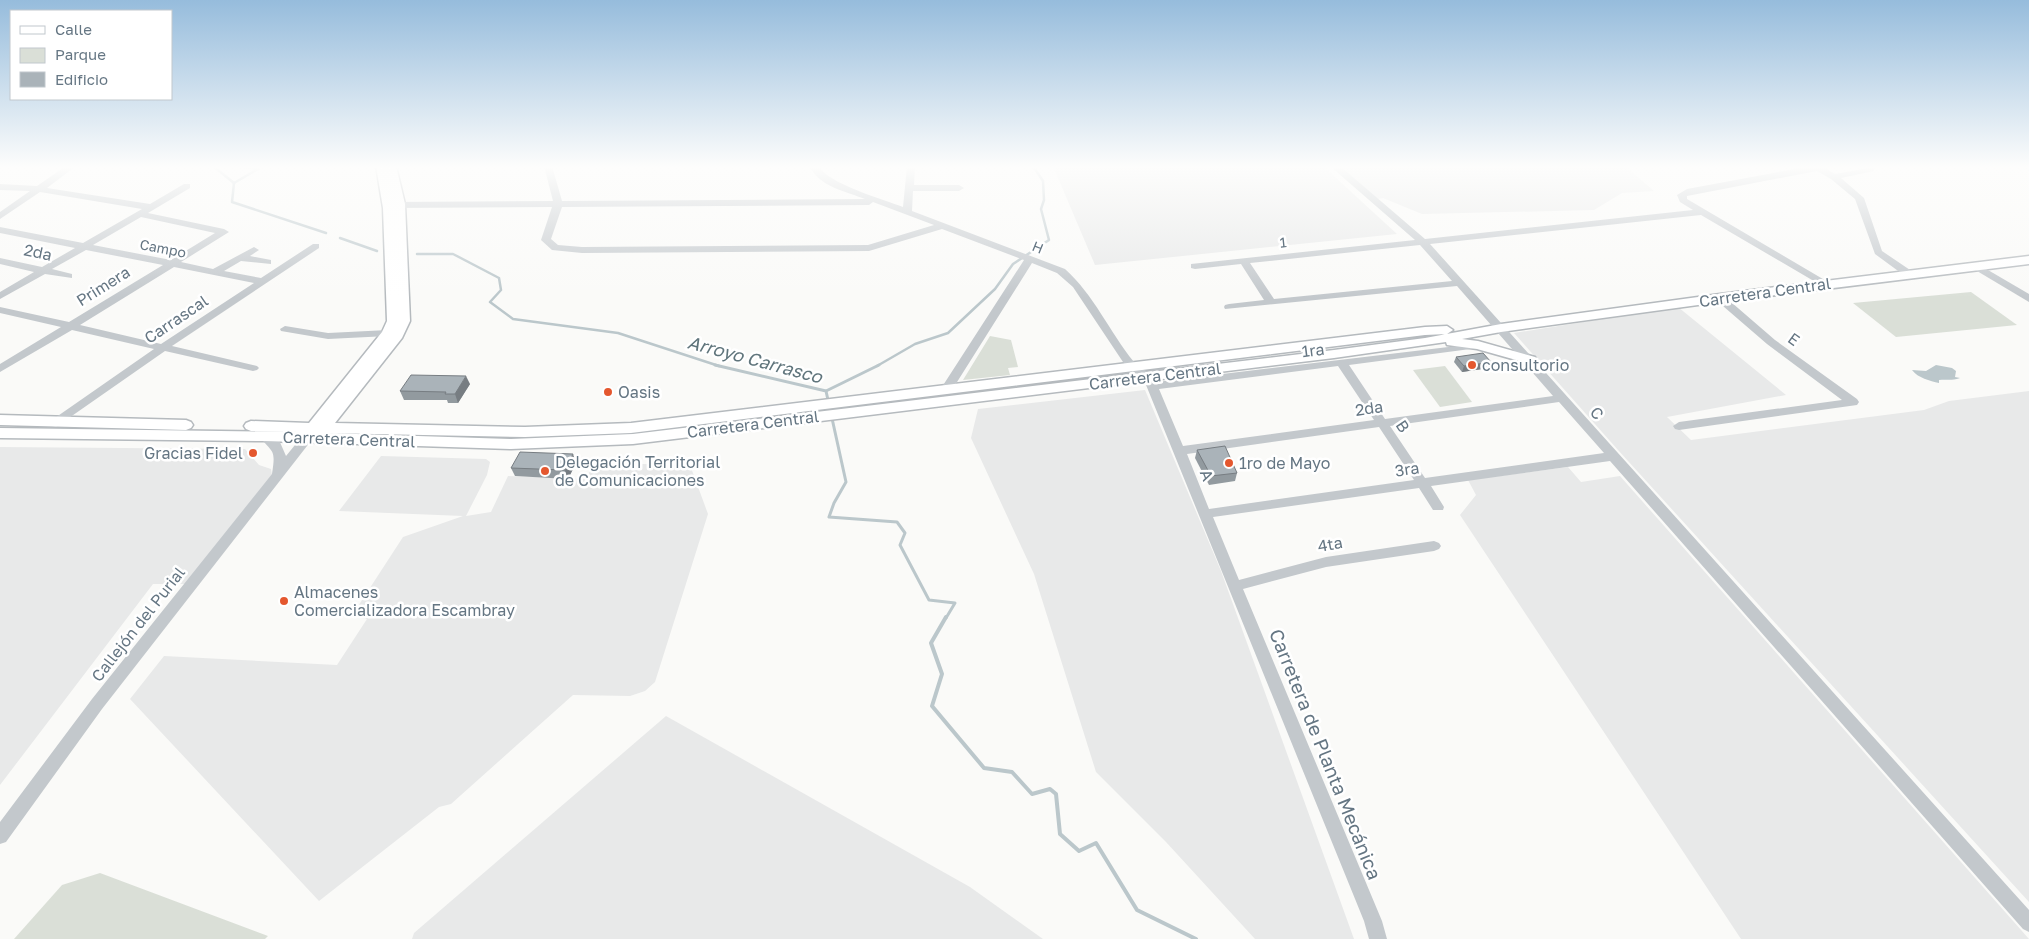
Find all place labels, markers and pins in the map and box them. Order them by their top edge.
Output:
place label: consultorio [1482,355,1569,375]
marker: consultorio [1466,359,1478,371]
place label: Oasis [618,382,660,402]
marker: Oasis [602,386,614,398]
place label: Gracias Fidel [144,443,243,463]
marker: Gracias Fidel [247,447,259,459]
place label: Delegación Territorial de Comunicaciones [555,452,720,490]
place label: 1ro de Mayo [1239,453,1330,473]
marker: 1ro de Mayo [1223,457,1235,469]
marker: Delegación Territorial de Comunicaciones [539,465,551,477]
place label: Almacenes Comercializadora Escambray [294,582,515,620]
marker: Almacenes Comercializadora Escambray [278,595,290,607]

